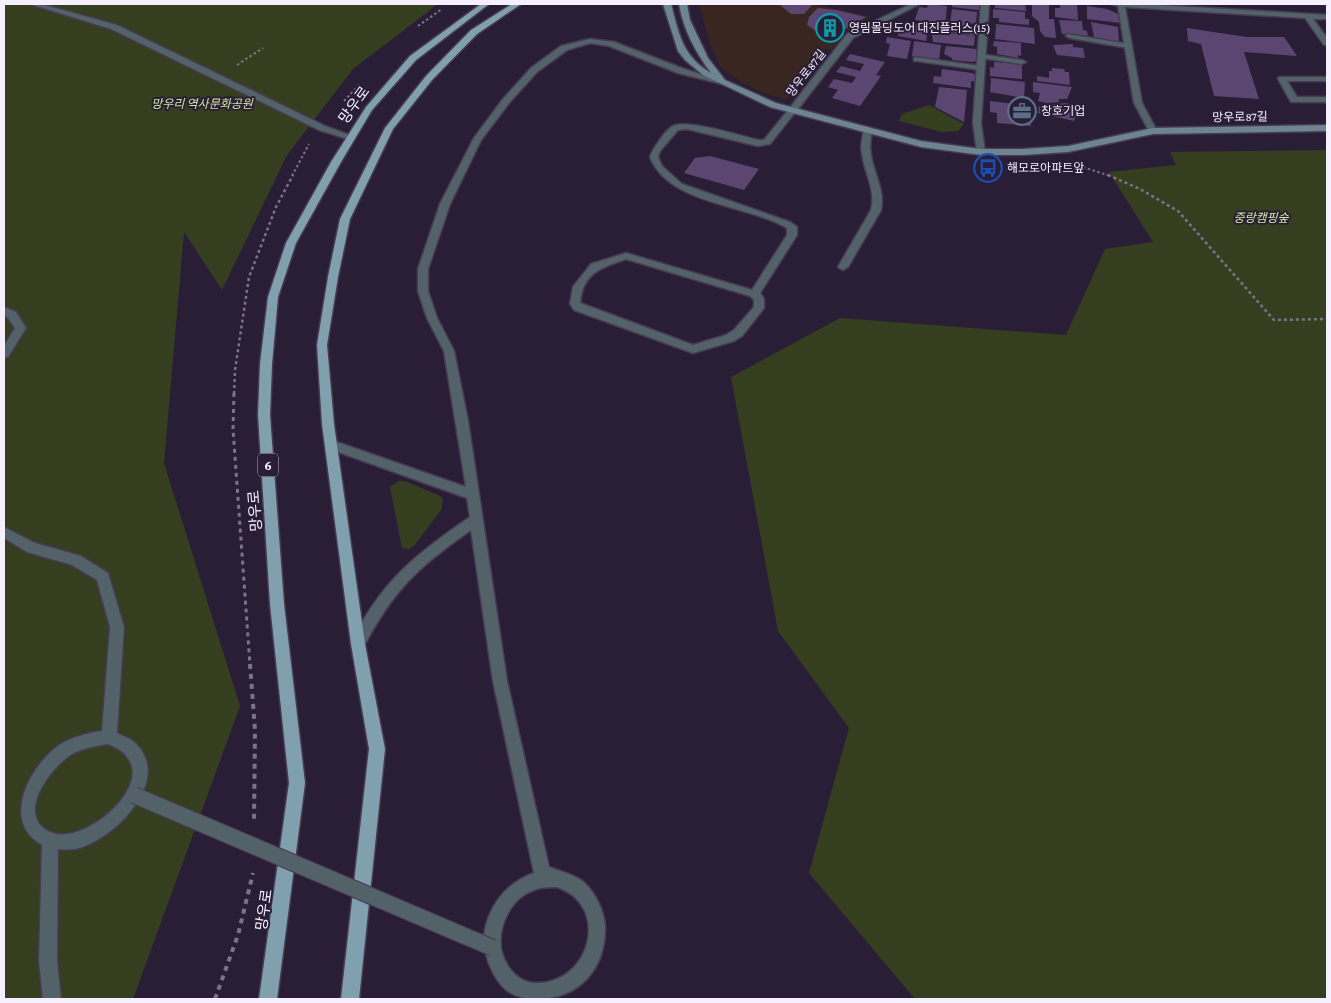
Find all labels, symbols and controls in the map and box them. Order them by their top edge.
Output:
building icon: 영림몰딩도어 대진플러스(15) [815,13,845,43]
place label: 영림몰딩도어 대진플러스(15) [849,21,991,35]
street label: 망우로87길 [783,47,829,99]
street label: 망우로 [335,84,373,126]
office icon: 창호기업 [1007,96,1037,126]
park label: 망우리 역사문화공원 [151,97,254,111]
place label: 창호기업 [1041,104,1085,118]
street label: 망우로87길 [1212,110,1268,124]
bus stop icon: 해모로아파트앞 [973,153,1003,183]
place label: 해모로아파트앞 [1007,161,1084,175]
park label: 중랑캠핑숲 [1233,211,1290,225]
road number: 6 [258,454,278,476]
street label: 망우로 [246,490,264,532]
street label: 망우로 [253,888,275,932]

